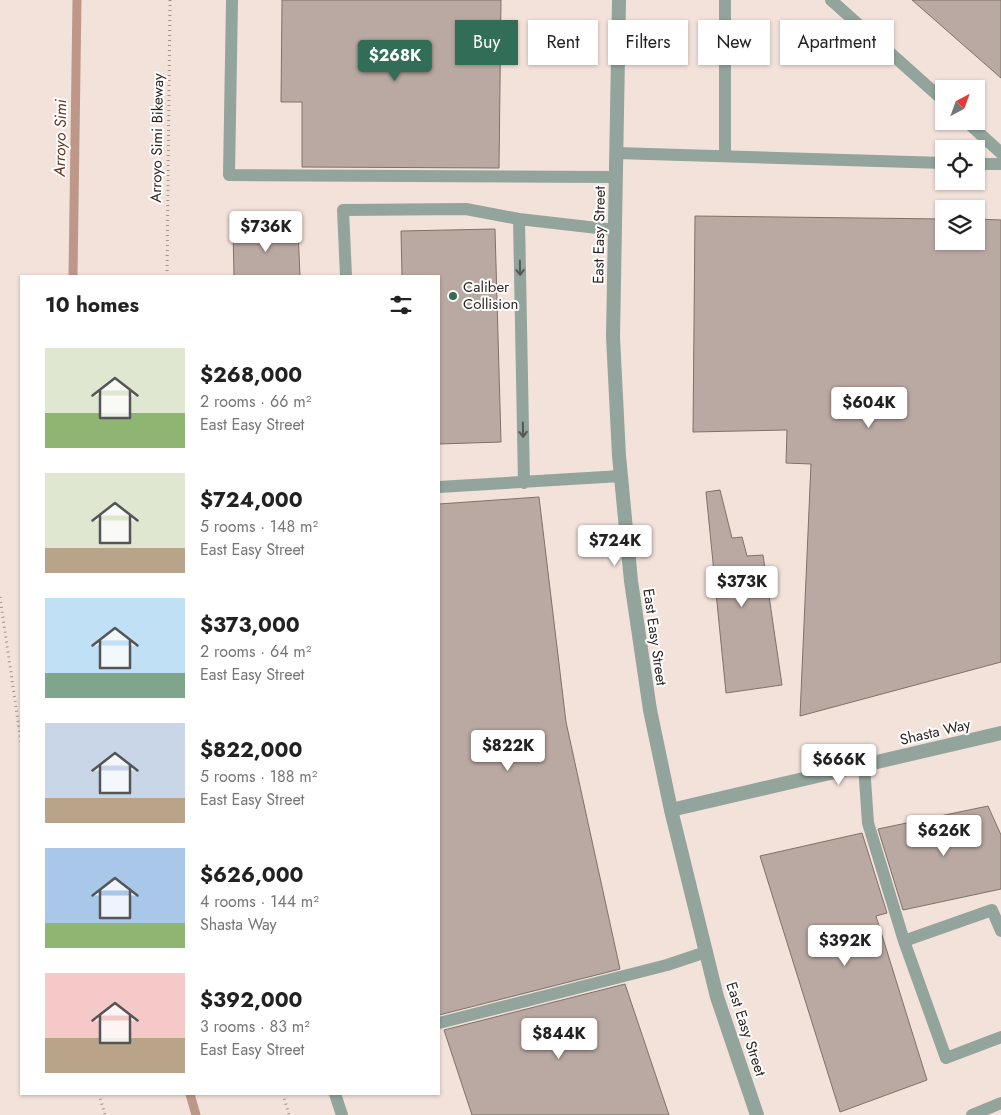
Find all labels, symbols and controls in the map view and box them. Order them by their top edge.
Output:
chip: Buy [455,20,518,65]
chip: Rent [528,20,598,65]
chip: Filters [608,20,688,65]
chip: New [698,20,770,65]
chip: Apartment [780,20,894,65]
pin: $268K [360,39,430,82]
text: $268K [369,44,421,67]
street label: Arroyo Simi Bikeway [145,73,169,203]
north arrow [935,80,985,130]
map controls [935,80,985,250]
water label: Arroyo Simi [48,98,72,178]
button: locate [935,140,985,190]
street label: East Easy Street [587,185,611,284]
button: layers [935,200,985,250]
pin: $736K [231,210,301,253]
text: $736K [240,215,292,238]
one-way arrow [515,260,525,276]
place label: Caliber Collision [463,276,518,315]
text: 10 homes [45,290,139,320]
marker: Caliber Collision [447,290,459,302]
icon: filters [387,291,415,319]
text: $268,000 [200,360,302,390]
icon: home [85,368,145,428]
pin: $604K [834,386,904,429]
text: 2 rooms · 66 m² [200,390,311,413]
text: $604K [842,391,896,414]
text: East Easy Street [200,413,304,436]
one-way arrow [518,422,528,438]
text: $724,000 [200,485,303,515]
icon: home [85,493,145,553]
text: 5 rooms · 148 m² [200,515,318,538]
pin: $724K [580,524,650,567]
text: $724K [589,529,641,552]
text: East Easy Street [200,538,304,561]
pin: $373K [707,566,777,608]
text: $373K [717,570,767,593]
street label: East Easy Street [637,587,673,687]
text: $373,000 [200,610,300,640]
icon: home [85,618,145,678]
text: 2 rooms · 64 m² [200,640,311,663]
text: East Easy Street [200,663,304,686]
street label: Shasta Way [898,713,973,751]
pin: $822K [473,730,543,772]
text: $822K [482,734,534,757]
text: $822,000 [200,735,302,765]
icon: home [85,743,145,803]
pin: $666K [804,744,874,786]
text: $666K [812,748,866,771]
text: 5 rooms · 188 m² [200,765,317,788]
text: East Easy Street [200,788,304,811]
pin: $626K [909,814,979,857]
text: $626K [917,819,971,842]
text: $626,000 [200,860,303,890]
icon: home [85,868,145,928]
text: 4 rooms · 144 m² [200,890,319,913]
text: Shasta Way [200,913,277,936]
pin: $392K [810,924,880,967]
text: $392K [819,929,871,952]
street label: East Easy Street [720,979,772,1079]
text: $392,000 [200,985,302,1015]
icon: home [85,993,145,1053]
text: 3 rooms · 83 m² [200,1015,310,1038]
pin: $844K [524,1018,594,1060]
text: $844K [532,1022,586,1045]
text: East Easy Street [200,1038,304,1061]

